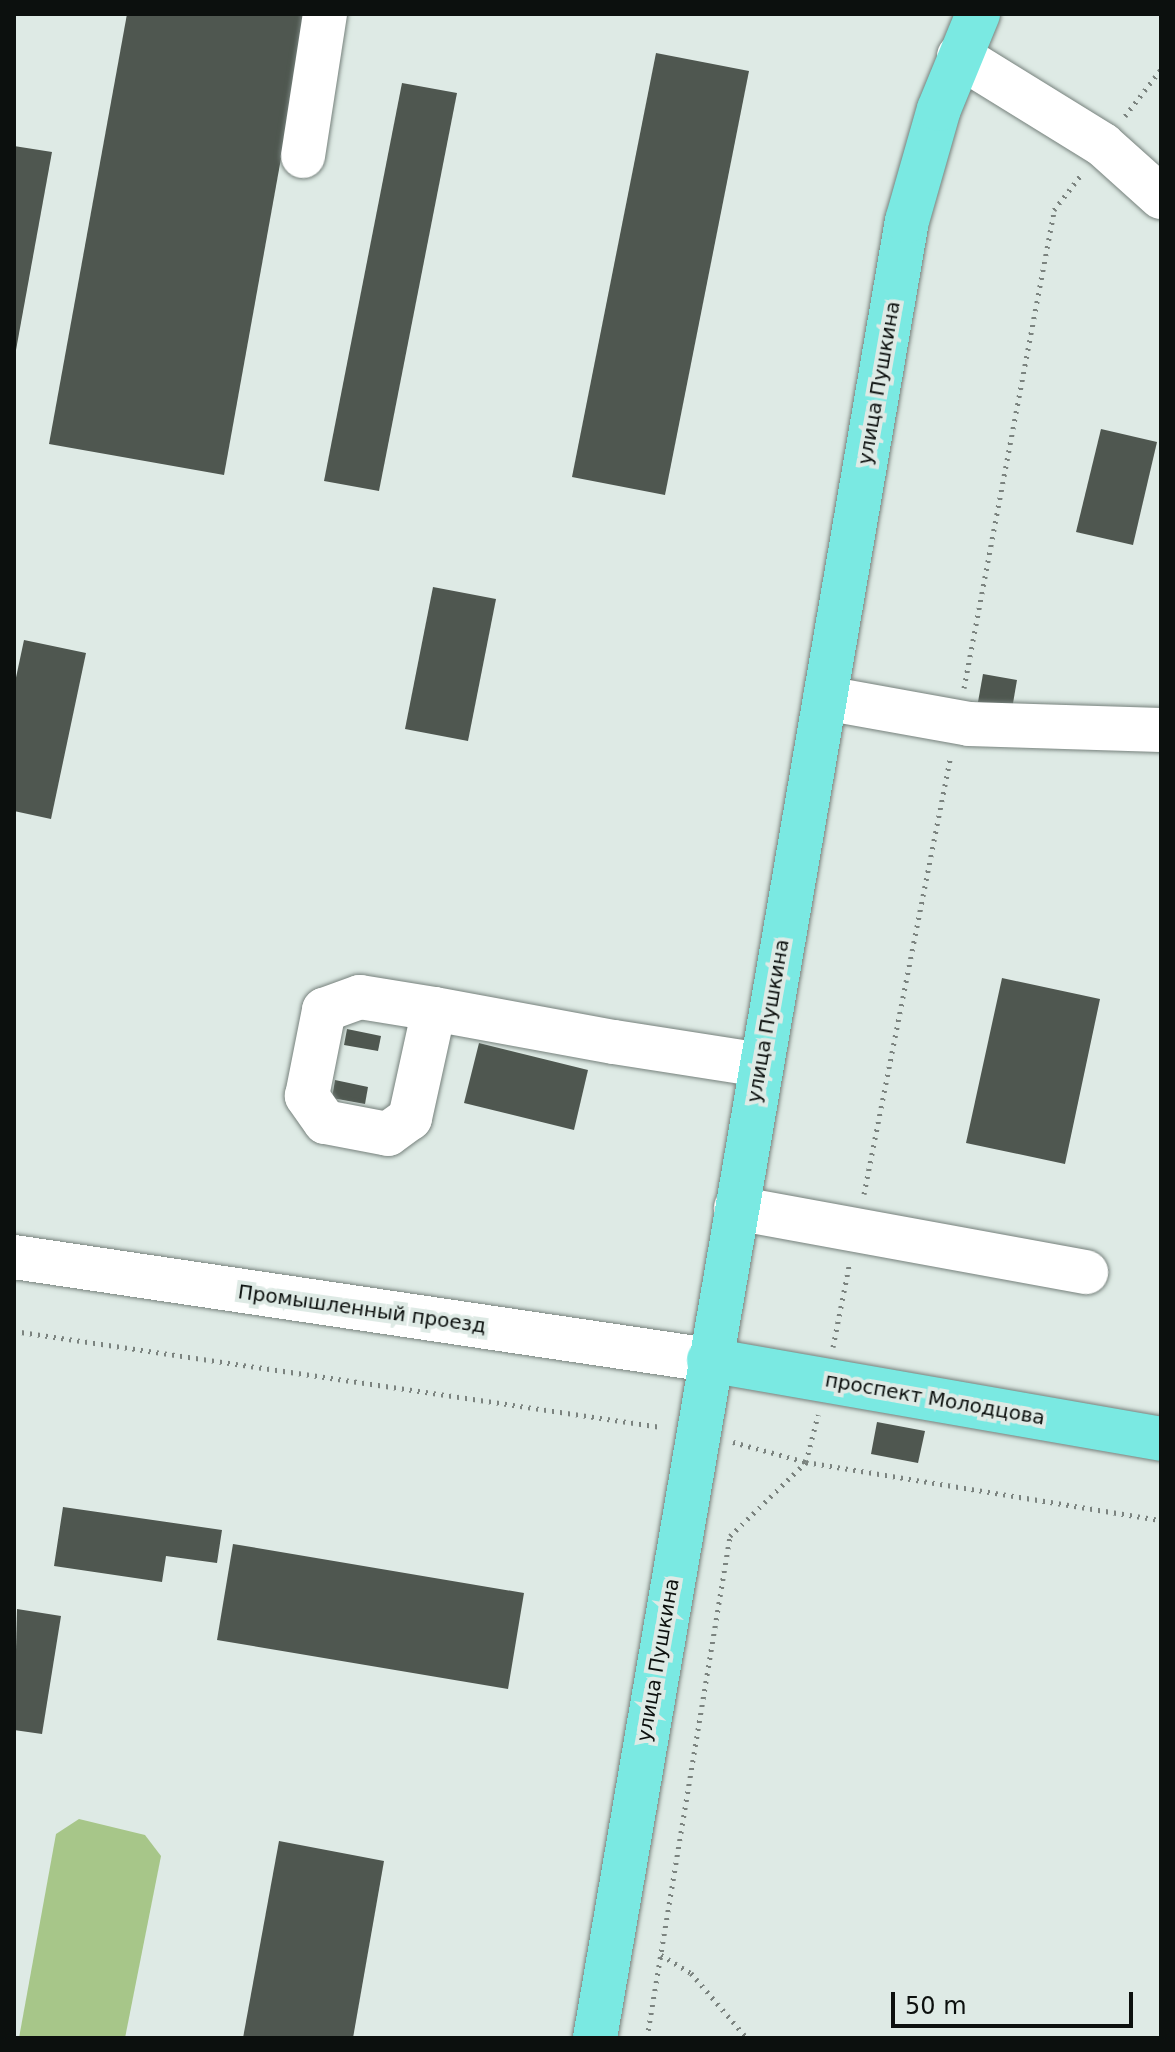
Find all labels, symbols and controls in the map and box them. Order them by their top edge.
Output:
street label: улица Пушкина [853,299,905,467]
street label: улица Пушкина [742,937,794,1105]
street label: Промышленный проезд [236,1280,488,1338]
street label: проспект Молодцова [823,1368,1047,1430]
street label: улица Пушкина [632,1576,684,1744]
scale bar [895,1976,1137,2026]
text: 50 m [905,1992,967,2020]

